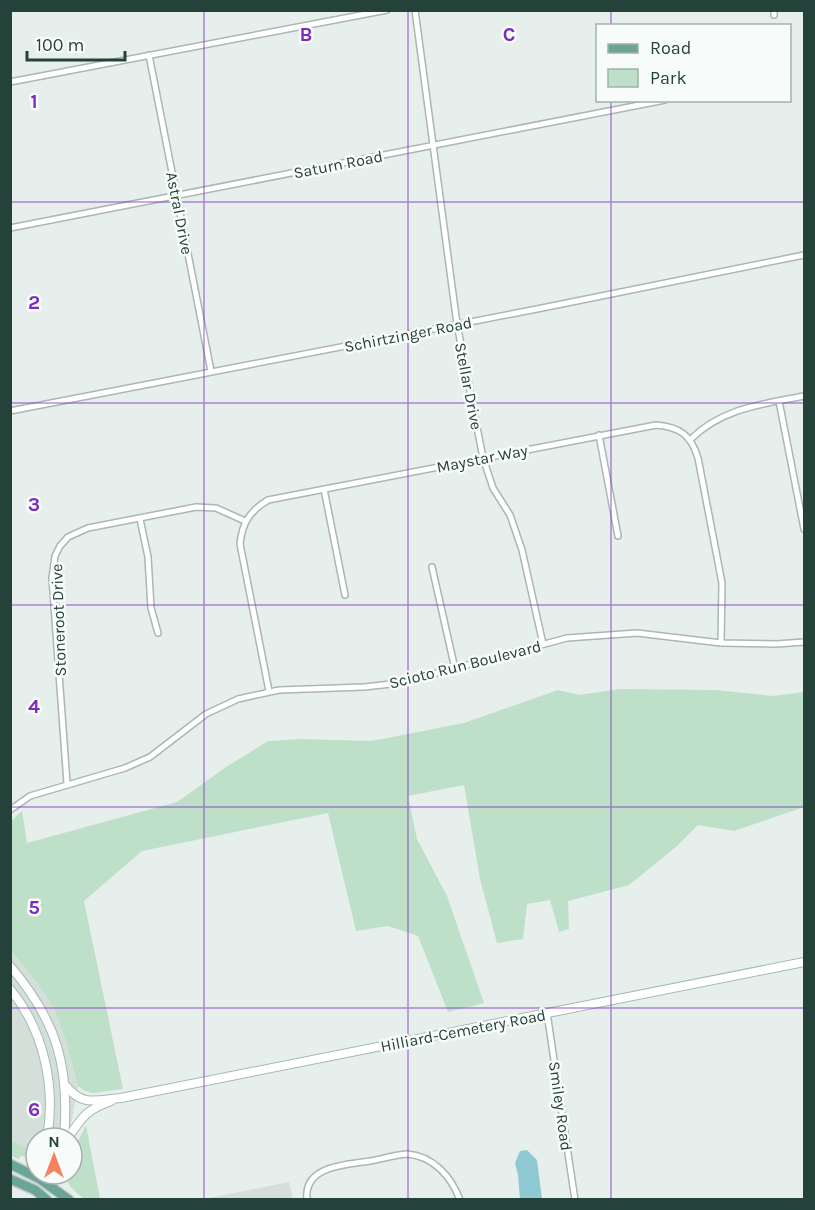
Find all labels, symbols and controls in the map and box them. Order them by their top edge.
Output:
text: B [300,23,312,46]
text: C [503,23,515,46]
scale bar [27,24,124,62]
legend [596,24,791,102]
text: 100 m [36,34,84,56]
text: Road [650,37,691,59]
text: Park [650,67,687,89]
text: 1 [30,90,38,113]
street label: Saturn Road [292,147,384,182]
street label: Astral Drive [162,170,197,256]
text: 2 [28,291,40,314]
street label: Schirtzinger Road [343,313,474,356]
street label: Stellar Drive [451,341,486,431]
street label: Maystar Way [435,440,530,477]
text: 3 [28,493,40,516]
street label: Stoneroot Drive [47,563,70,677]
street label: Scioto Run Boulevard [387,636,543,693]
text: 4 [28,695,40,718]
text: 5 [28,896,40,919]
street label: Hilliard-Cemetery Road [379,1005,547,1056]
street label: Smiley Road [545,1060,576,1152]
text: 6 [28,1098,40,1121]
north arrow [24,1126,84,1186]
text: N [48,1132,60,1151]

